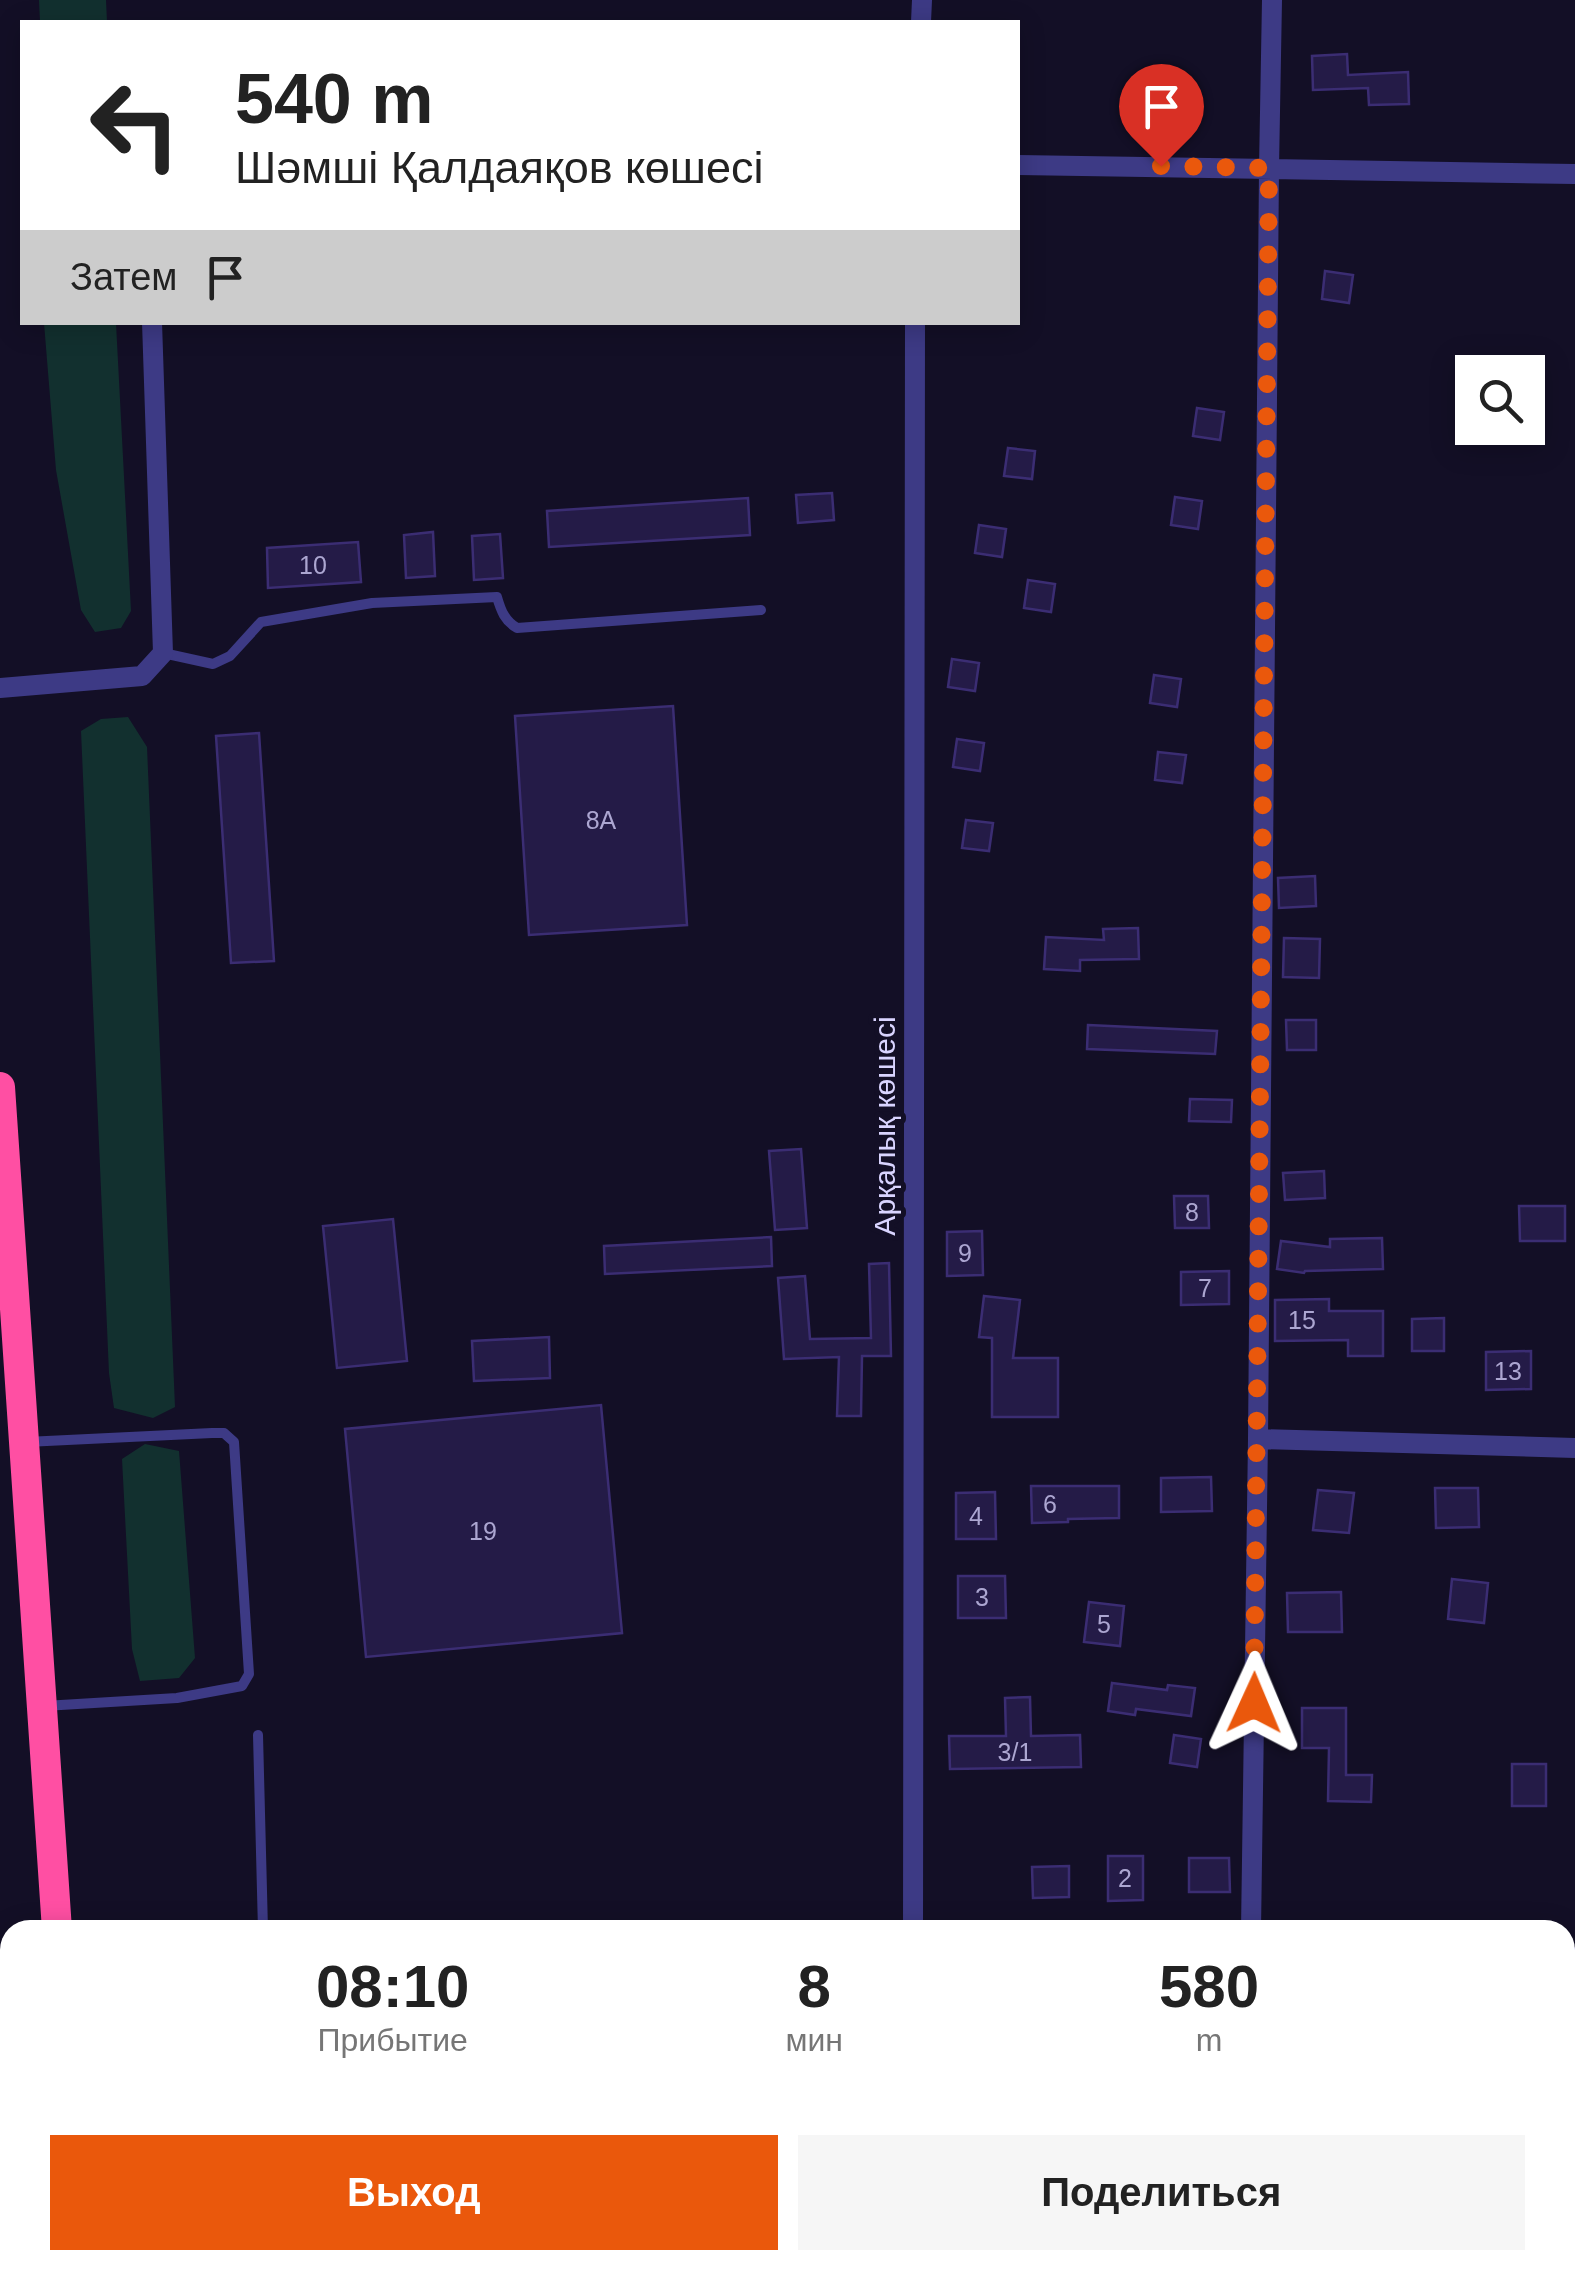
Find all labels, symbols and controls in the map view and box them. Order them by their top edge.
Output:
icon: left [70,60,200,190]
text: 540 m [235,60,433,138]
pin [1119,64,1204,167]
icon: arrive [1134,79,1189,134]
text: Шәмші Қалдаяқов көшесі [235,142,763,193]
icon: arrive [198,250,253,305]
text: Затем [70,256,178,298]
map controls [1455,355,1545,445]
button: search [1455,355,1545,445]
house number: 10 [299,551,327,579]
house number: 8А [586,806,617,834]
street label: Арқалық көшесі [868,1016,901,1236]
house number: 8 [1185,1198,1199,1226]
house number: 9 [958,1239,972,1267]
house number: 7 [1198,1274,1212,1302]
house number: 15 [1288,1306,1316,1334]
house number: 13 [1494,1357,1522,1385]
house number: 6 [1043,1490,1057,1518]
house number: 4 [969,1502,983,1530]
house number: 19 [469,1517,497,1545]
house number: 3 [975,1583,989,1611]
house number: 5 [1097,1610,1111,1638]
position arrow [1202,1651,1306,1755]
house number: 3/1 [998,1738,1032,1766]
house number: 2 [1118,1864,1132,1892]
text: 08:10 [316,1953,469,2020]
text: 8 [797,1953,831,2020]
text: 580 [1159,1953,1259,2020]
text: Прибытие [318,2022,468,2058]
text: мин [785,2022,843,2058]
text: m [1196,2022,1222,2058]
button: Выход [50,2135,778,2250]
button: Поделиться [798,2135,1525,2250]

